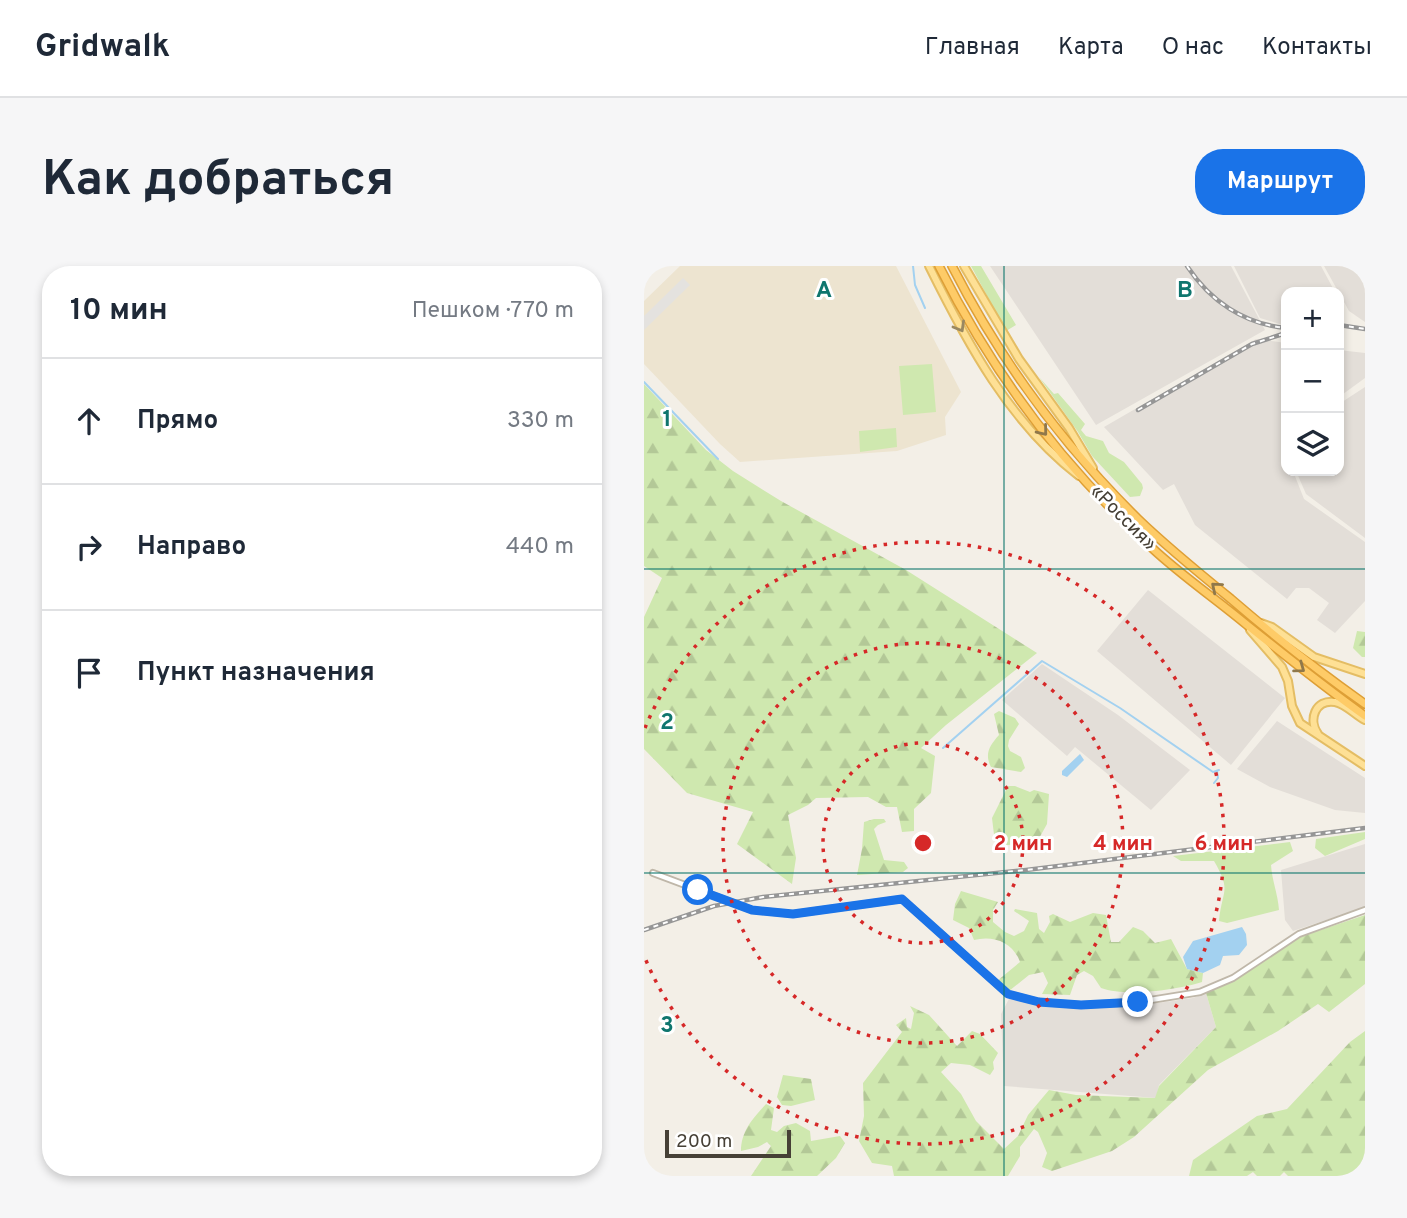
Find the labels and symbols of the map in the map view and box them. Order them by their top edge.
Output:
text: A [816,277,832,306]
text: B [1177,277,1193,306]
one-way arrow [952,319,965,332]
text: 1 [662,406,672,435]
one-way arrow [1035,423,1048,435]
street label: «Россия» [1085,480,1161,556]
one-way arrow [1211,583,1224,595]
one-way arrow [1292,660,1305,673]
text: 2 [660,709,674,738]
centre of rings [911,831,935,855]
text: 2 мин [993,831,1053,858]
text: 4 мин [1093,831,1153,858]
text: 6 мин [1194,831,1254,858]
route start [682,874,713,905]
route end [1122,986,1153,1017]
text: 3 [660,1012,674,1041]
scale bar [665,1127,791,1159]

